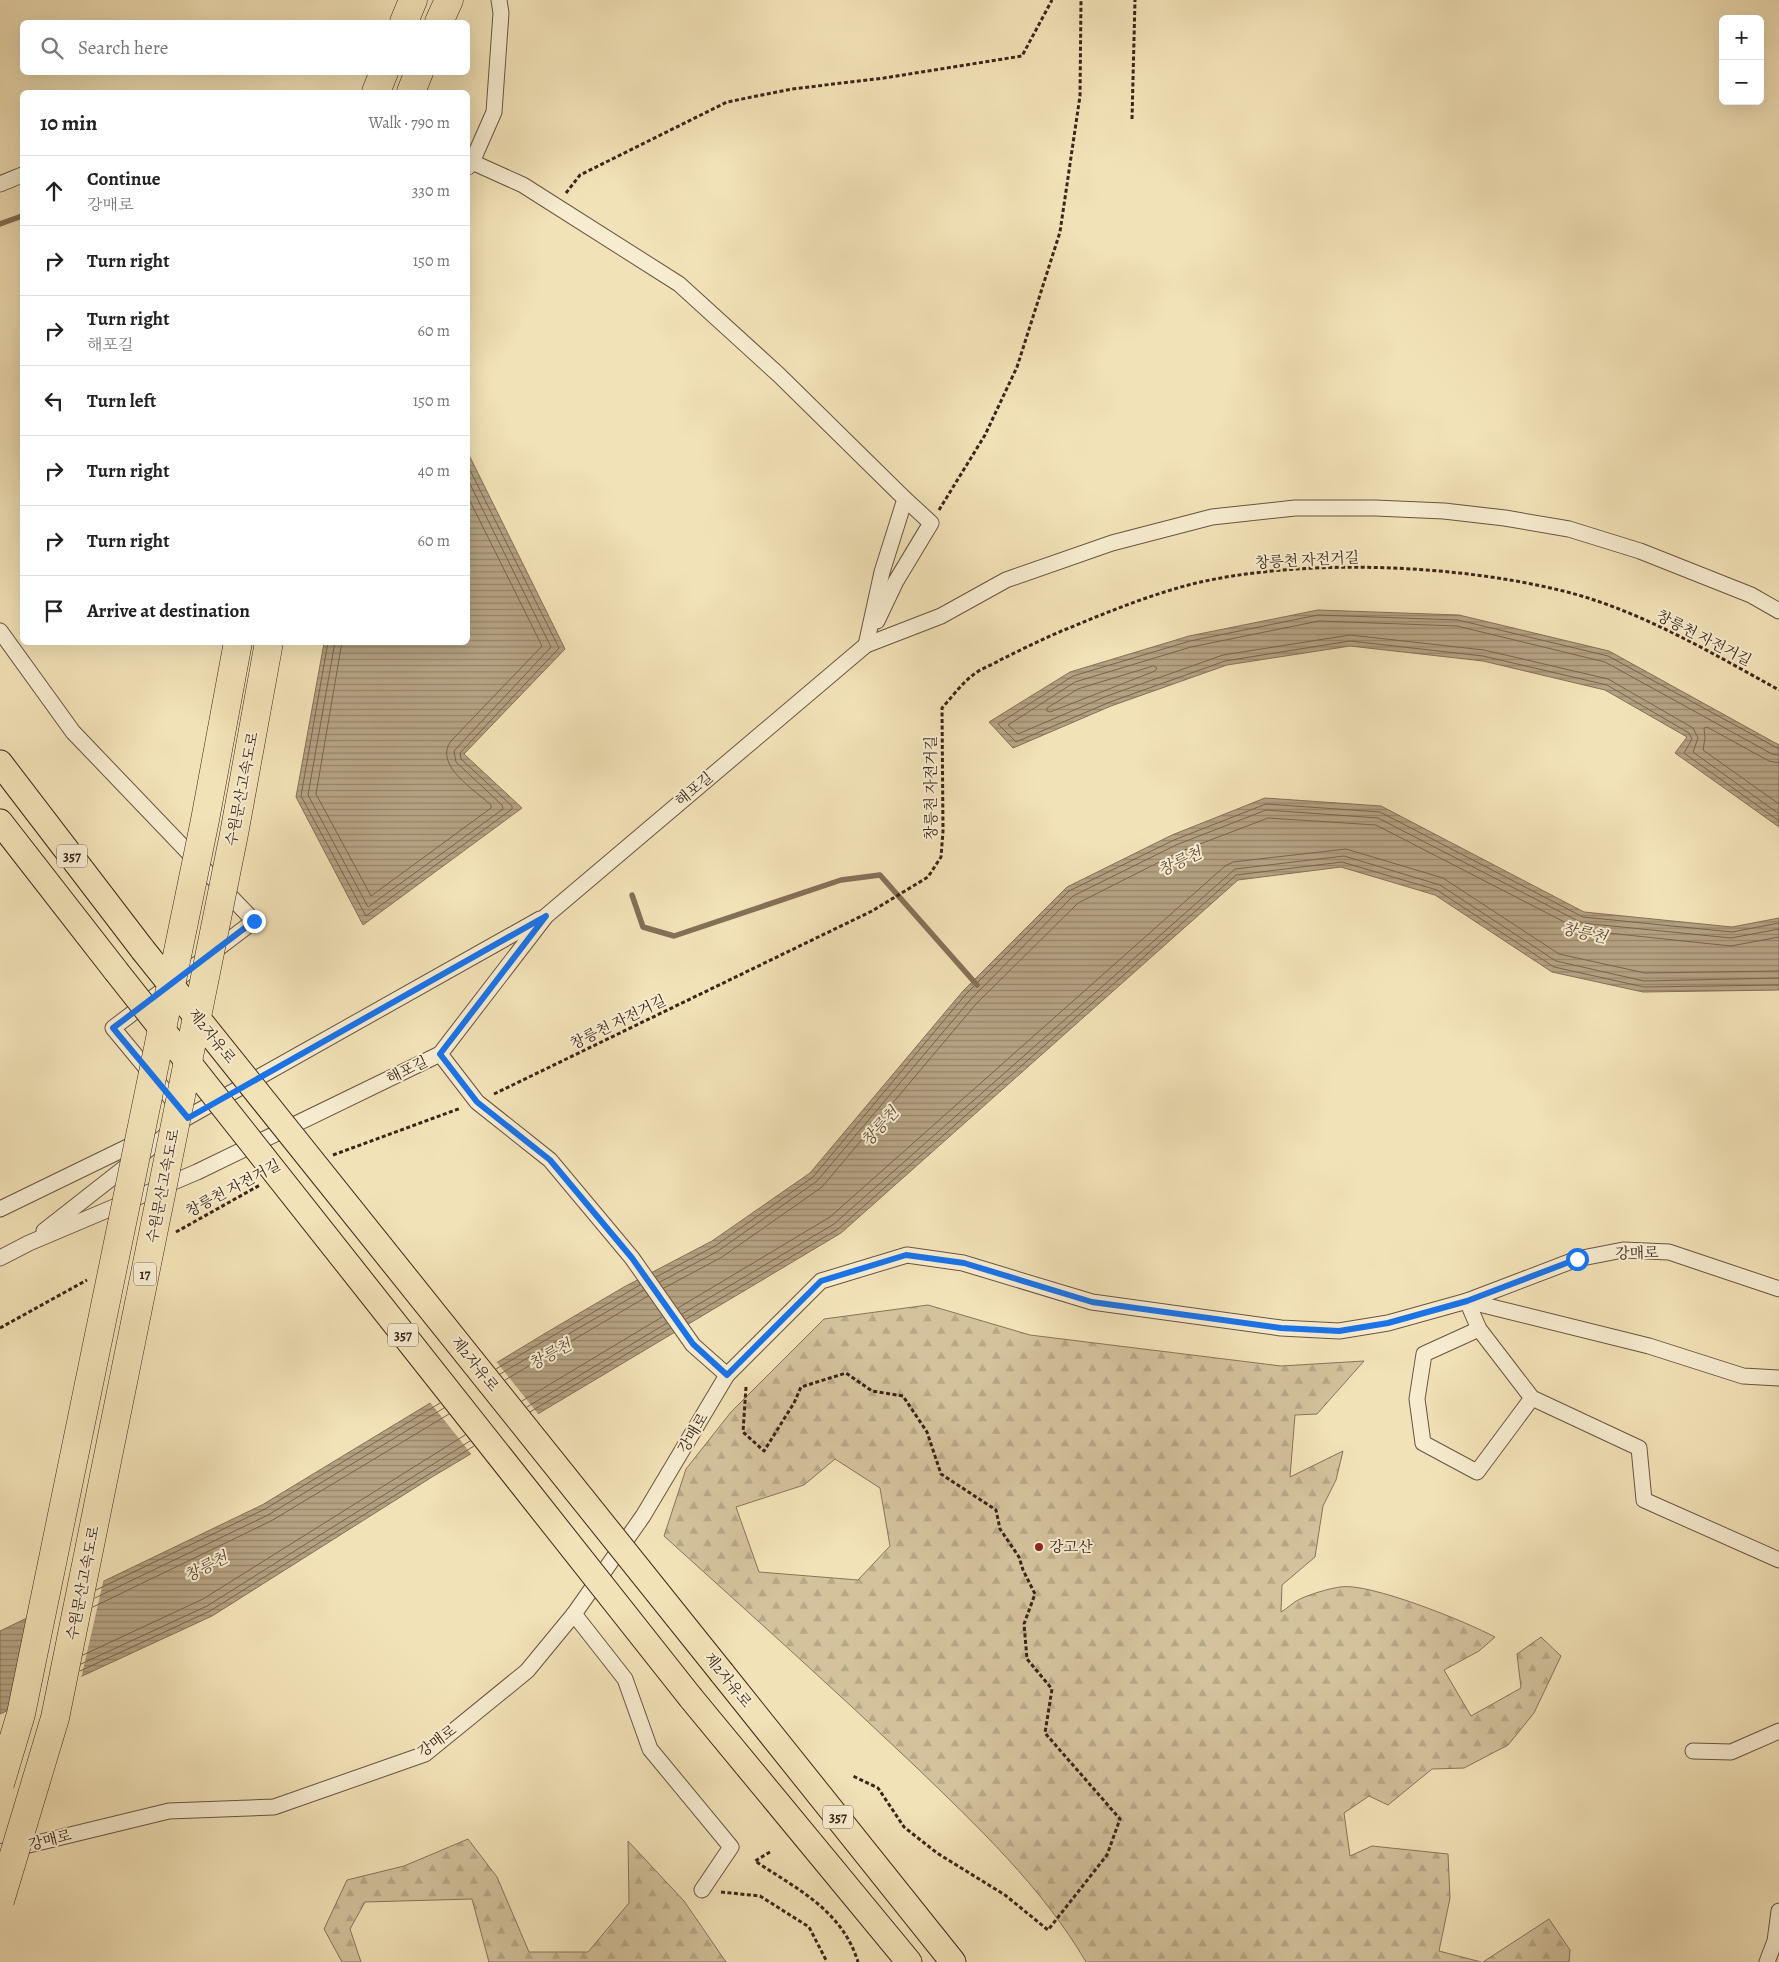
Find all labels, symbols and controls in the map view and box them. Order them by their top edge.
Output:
map controls [1719,15,1764,105]
button: + [1719,15,1764,60]
search box [20,20,470,75]
icon: search [38,34,66,62]
text: Search here [78,35,168,61]
button: − [1719,60,1764,105]
text: 10 min [40,109,97,137]
text: Walk · 790 m [369,112,450,134]
text: Continue [87,166,161,192]
icon: ahead [40,177,68,205]
text: 330 m [412,180,450,202]
text: 강매로 [87,194,133,216]
icon: right [40,247,68,275]
text: Turn right [87,248,169,274]
text: 150 m [413,250,450,272]
text: Turn right [87,306,169,332]
icon: right [40,317,68,345]
text: 60 m [418,320,450,342]
text: 해포길 [87,334,133,356]
icon: left [40,387,68,415]
text: Turn left [87,388,156,414]
text: 150 m [413,390,450,412]
icon: right [40,457,68,485]
text: Turn right [87,458,169,484]
text: 40 m [418,460,450,482]
icon: right [40,527,68,555]
text: Turn right [87,528,169,554]
text: 60 m [418,530,450,552]
street label: 창릉천 자전거길 [1254,547,1360,573]
icon: arrive [40,597,68,625]
text: Arrive at destination [87,598,250,624]
street label: 창릉천 자전거길 [1653,605,1755,671]
street label: 수원문산고속도로 [221,730,263,848]
street label: 창릉천 자전거길 [921,736,941,840]
street label: 해포길 [671,767,717,811]
water label: 창릉천 [1154,842,1207,882]
road number: 357 [57,844,87,868]
route end [243,910,266,933]
water label: 창릉천 [1559,917,1611,949]
street label: 창릉천 자전거길 [567,990,669,1054]
street label: 제2자유로 [184,1004,241,1068]
street label: 해포길 [383,1051,431,1089]
water label: 창릉천 [856,1101,905,1152]
street label: 수원문산고속도로 [142,1127,184,1245]
street label: 창릉천 자전거길 [182,1155,284,1221]
street label: 강매로 [1615,1243,1659,1263]
route start [1566,1248,1589,1271]
road number: 17 [134,1262,156,1286]
road number: 357 [388,1324,418,1346]
street label: 제2자유로 [447,1332,504,1396]
water label: 창릉천 [524,1333,577,1376]
street label: 강매로 [673,1409,713,1457]
street label: 수원문산고속도로 [62,1524,104,1642]
place label: 강고산 [1049,1537,1093,1557]
marker: 강고산 [1033,1541,1045,1553]
water label: 창릉천 [180,1546,233,1587]
street label: 제2자유로 [700,1648,757,1712]
street label: 강매로 [414,1720,461,1762]
road number: 357 [823,1805,853,1828]
street label: 강매로 [26,1825,74,1855]

